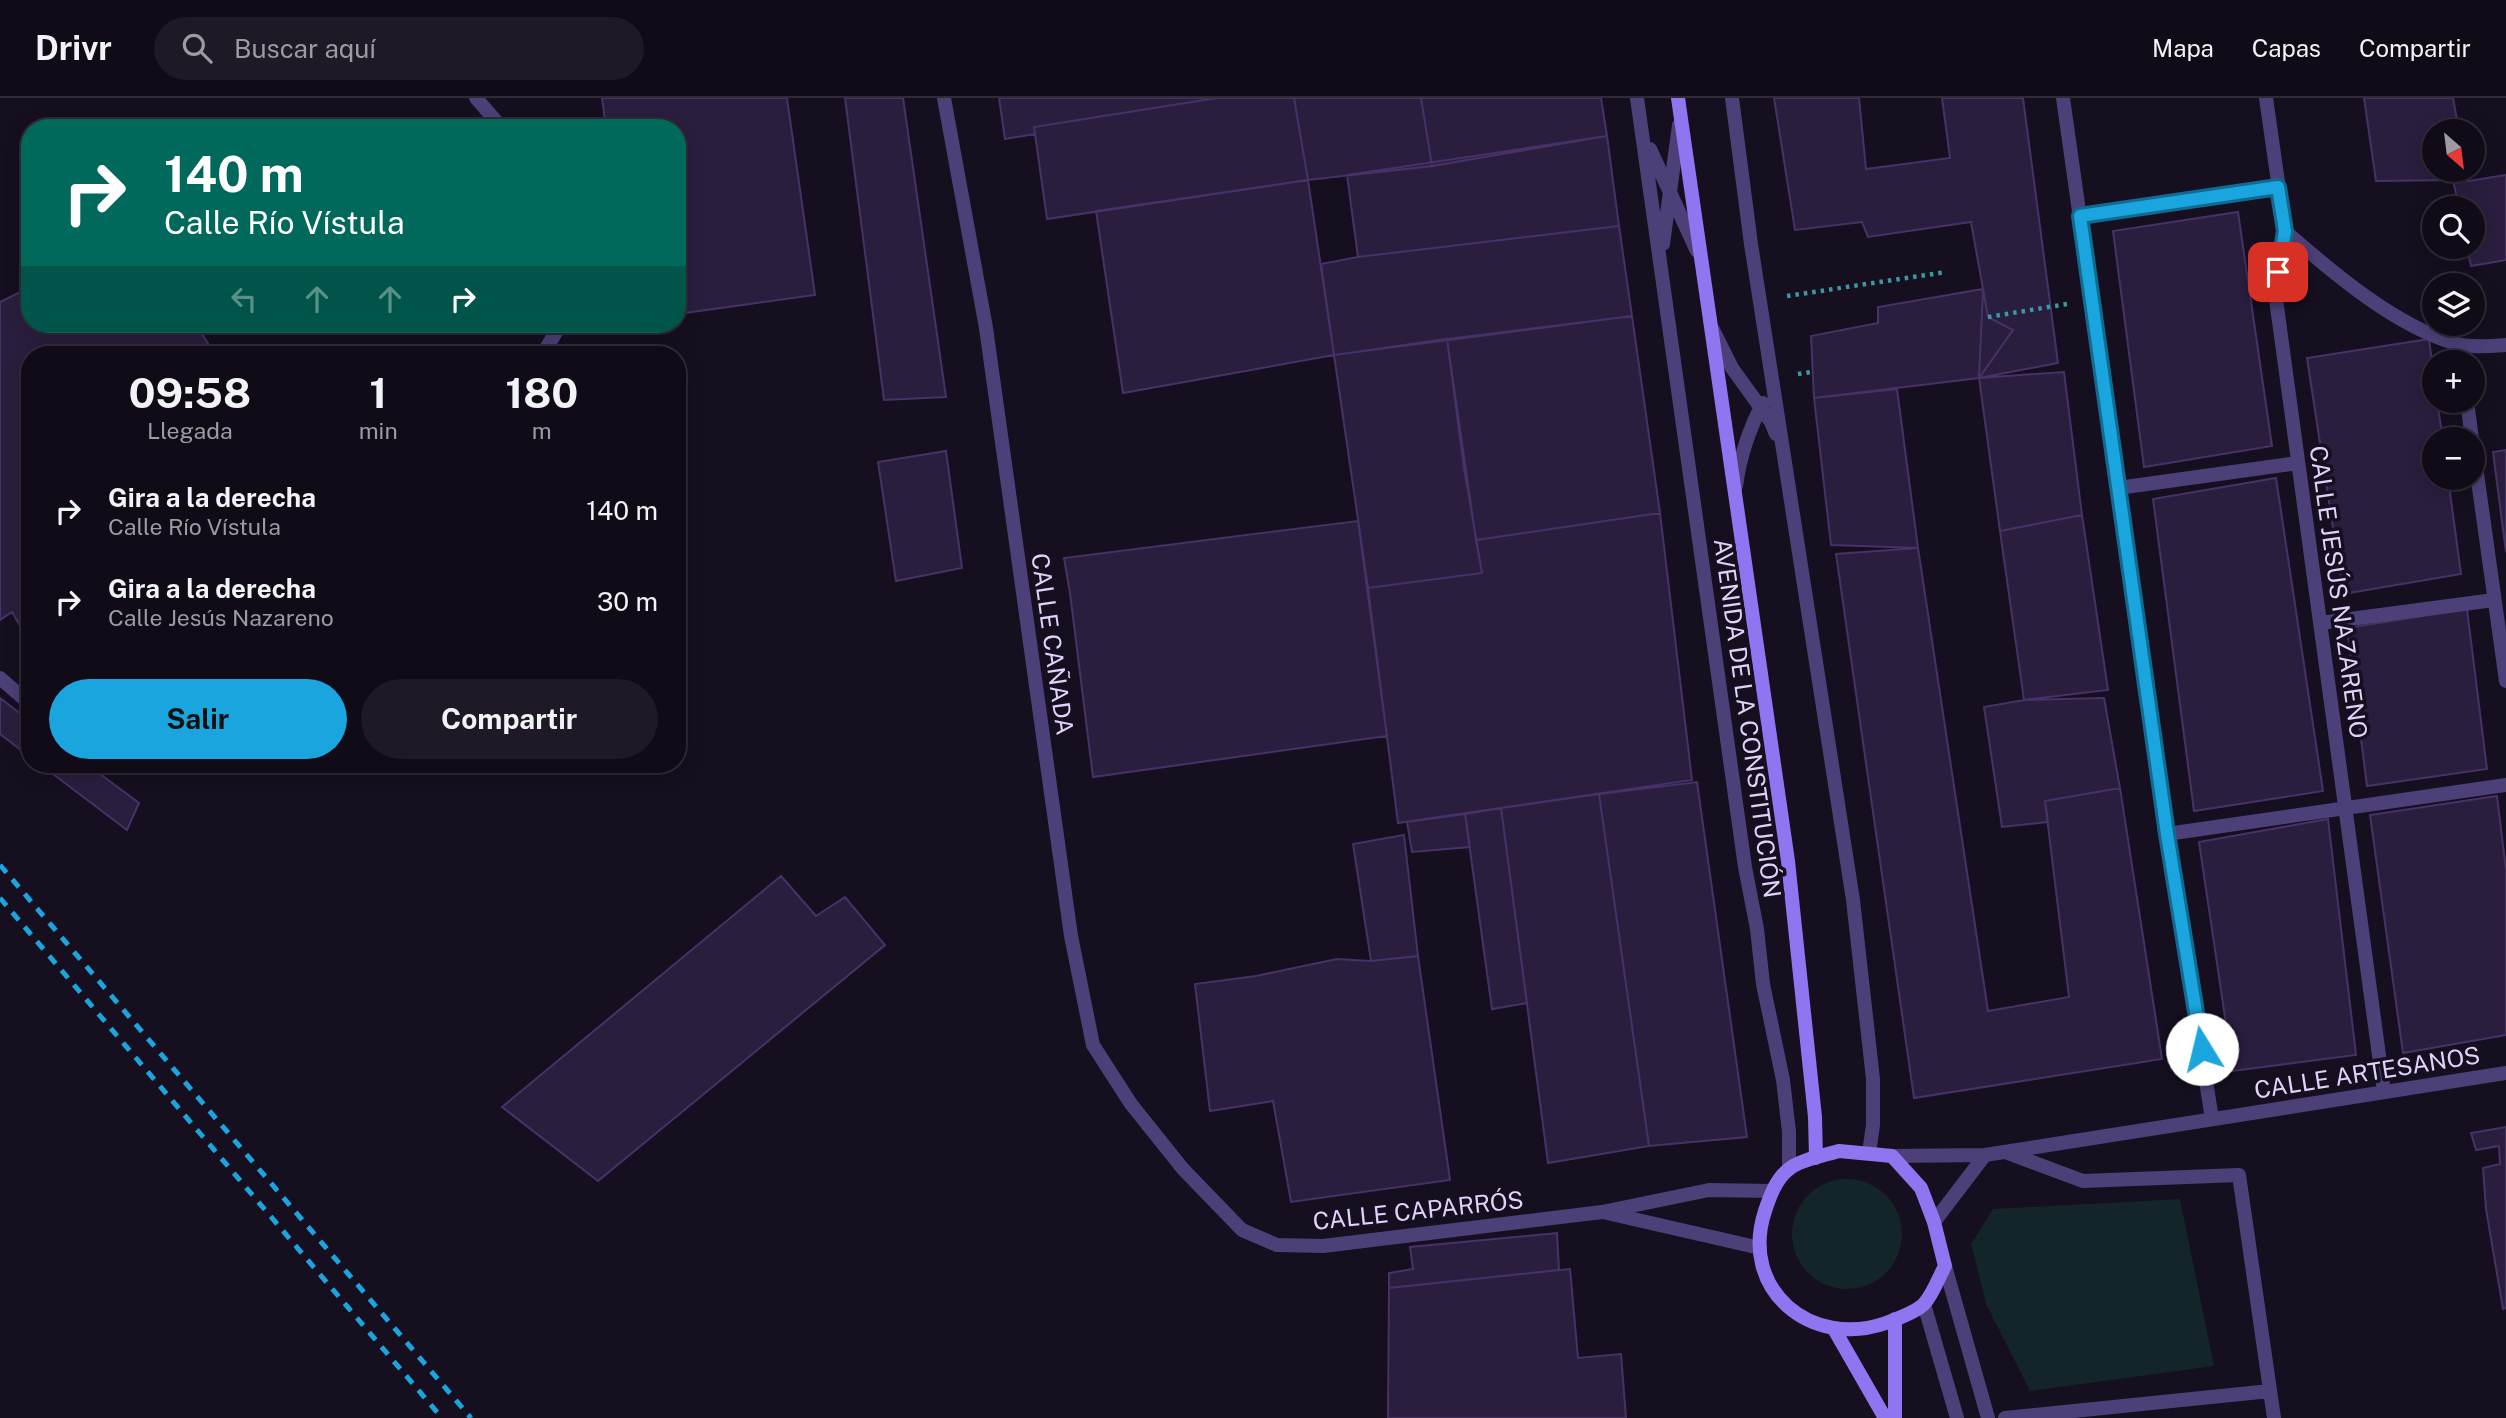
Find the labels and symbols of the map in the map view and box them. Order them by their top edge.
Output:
north arrow [2422,119,2485,182]
pin [2248,242,2308,302]
street label: CALLE JESÚS NAZARENO [2305,444,2373,740]
street label: AVENIDA DE LA CONSTITUCIÓN [1709,536,1787,900]
street label: CALLE CAÑADA [1026,551,1080,737]
position arrow [2165,1012,2239,1086]
street label: CALLE ARTESANOS [2252,1040,2482,1104]
street label: CALLE CAPARRÓS [1311,1185,1525,1235]

